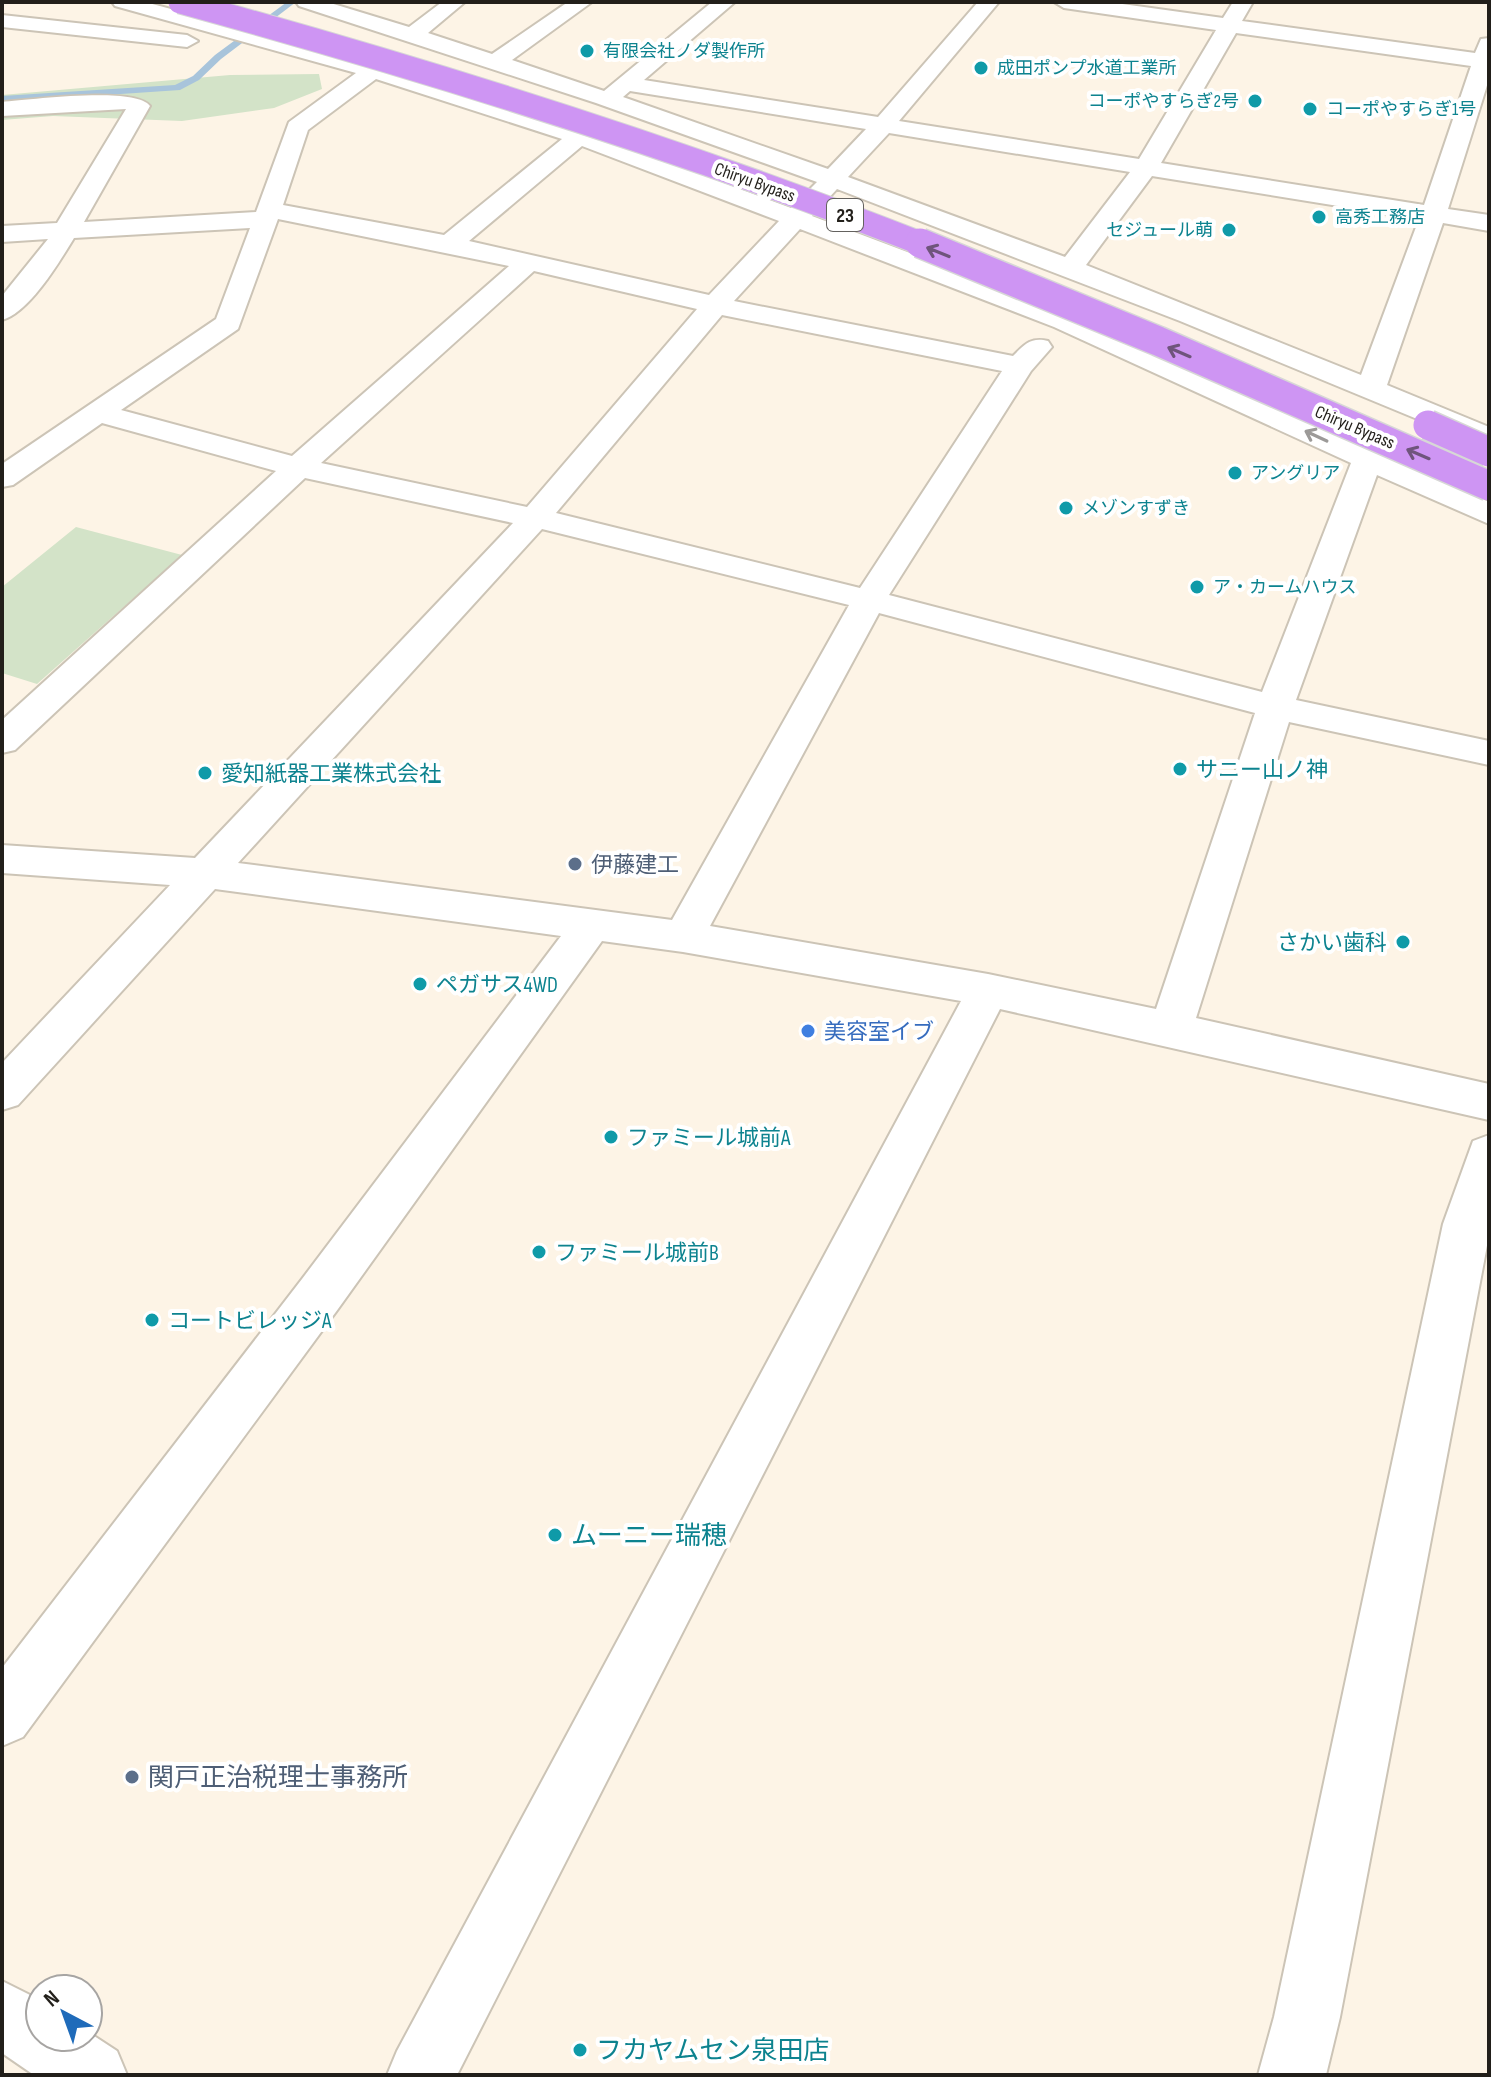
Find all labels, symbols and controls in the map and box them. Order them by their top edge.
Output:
place label: 有限会社ノダ製作所 [603,41,765,62]
marker: 有限会社ノダ製作所 [578,42,596,60]
place label: 成田ポンプ水道工業所 [997,58,1176,79]
marker: 成田ポンプ水道工業所 [972,59,990,77]
place label: コーポやすらぎ2号 [1088,91,1239,112]
marker: コーポやすらぎ2号 [1246,92,1264,110]
place label: コーポやすらぎ1号 [1326,99,1476,120]
marker: コーポやすらぎ1号 [1301,100,1319,118]
street label: Chiryu Bypass [712,158,798,207]
road number: 23 [827,199,863,231]
place label: 高秀工務店 [1335,207,1425,228]
marker: 高秀工務店 [1310,208,1328,226]
place label: セジュール萌 [1106,220,1213,241]
marker: セジュール萌 [1220,221,1238,239]
one-way arrow [927,244,951,258]
one-way arrow [1167,343,1192,358]
street label: Chiryu Bypass [1312,401,1398,454]
one-way arrow [1304,428,1328,443]
one-way arrow [1406,446,1430,461]
place label: アングリア [1251,463,1340,484]
marker: アングリア [1226,464,1244,482]
place label: メゾンすずき [1082,498,1190,519]
marker: メゾンすずき [1057,499,1075,517]
place label: ア・カームハウス [1213,577,1356,598]
marker: ア・カームハウス [1188,578,1206,596]
place label: サニー山ノ神 [1196,757,1328,784]
marker: サニー山ノ神 [1171,760,1189,778]
place label: 愛知紙器工業株式会社 [221,761,441,788]
marker: 愛知紙器工業株式会社 [196,764,214,782]
place label: 伊藤建工 [591,852,679,879]
marker: 伊藤建工 [566,855,584,873]
place label: さかい歯科 [1277,930,1387,957]
marker: さかい歯科 [1394,933,1412,951]
place label: ペガサス4WD [436,972,558,999]
marker: ペガサス4WD [411,975,429,993]
place label: 美容室イブ [824,1019,934,1046]
marker: 美容室イブ [799,1022,817,1040]
place label: ファミール城前A [627,1125,791,1152]
marker: ファミール城前A [602,1128,620,1146]
place label: ファミール城前B [555,1240,719,1267]
marker: ファミール城前B [530,1243,548,1261]
place label: コートビレッジA [168,1308,332,1335]
marker: コートビレッジA [143,1311,161,1329]
place label: ムーニー瑞穂 [571,1521,727,1552]
marker: ムーニー瑞穂 [546,1526,564,1544]
place label: 関戸正治税理士事務所 [148,1763,408,1794]
marker: 関戸正治税理士事務所 [123,1768,141,1786]
north arrow [24,1973,104,2053]
text: N [39,1985,65,2013]
place label: フカヤムセン泉田店 [596,2036,829,2067]
marker: フカヤムセン泉田店 [571,2041,589,2059]

